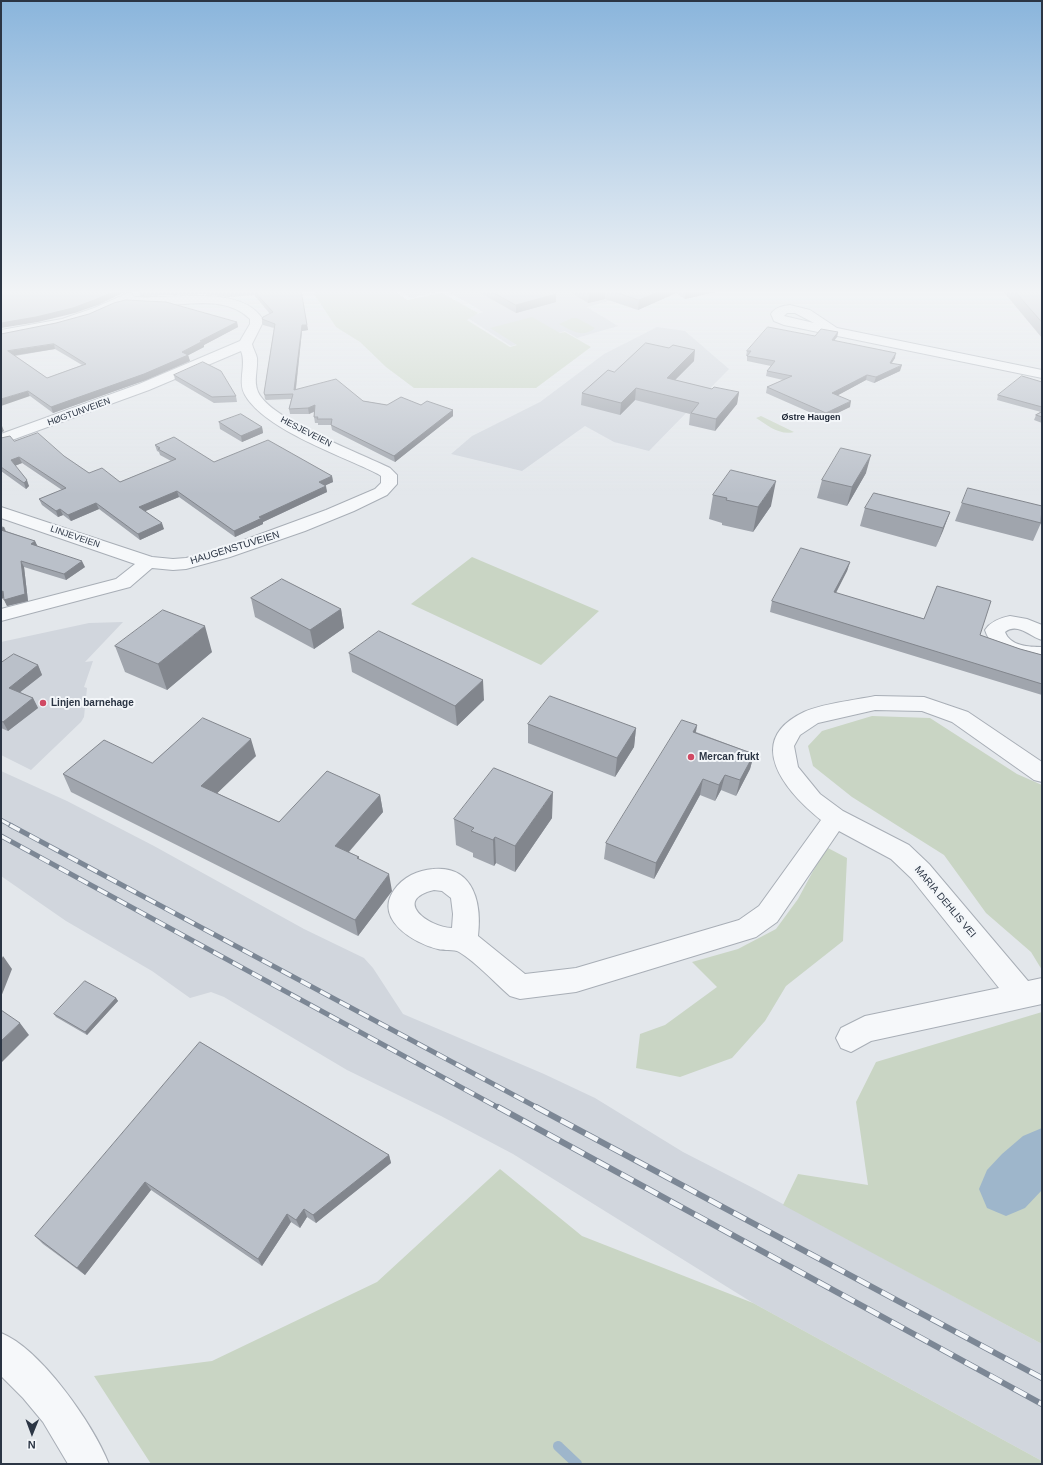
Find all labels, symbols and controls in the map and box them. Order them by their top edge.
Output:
street label: HØGTUNVEIEN [46,396,112,428]
district label: Østre Haugen [781,413,841,423]
street label: HESJEVEIEN [279,414,333,450]
street label: LINJEVEIEN [49,524,101,550]
street label: HAUGENSTUVEIEN [189,529,281,567]
place label: Linjen barnehage [51,697,134,709]
marker: Linjen barnehage [38,698,48,708]
place label: Mercan frukt [699,751,759,763]
marker: Mercan frukt [686,752,696,762]
street label: MARIA DEHLIS VEI [912,864,978,940]
north arrow [12,1413,52,1453]
text: N [28,1439,36,1451]

